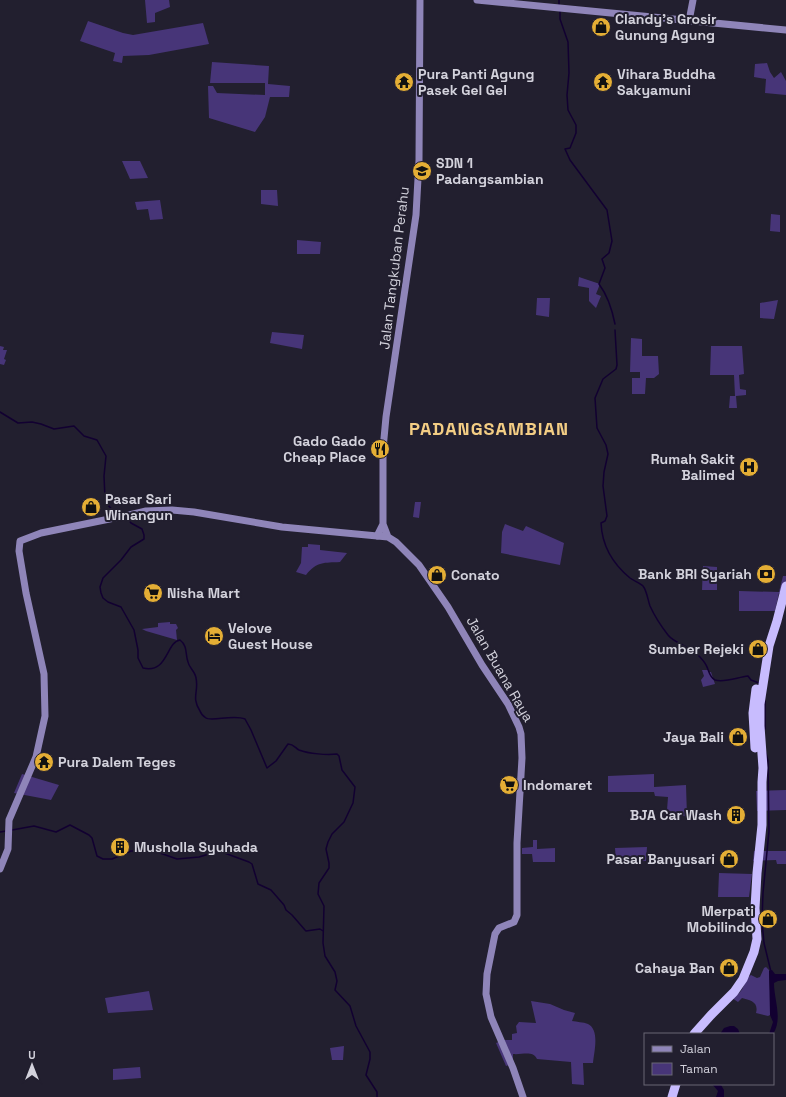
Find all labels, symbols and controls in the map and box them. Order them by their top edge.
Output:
place label: Clandy's Grosir Gunung Agung [615,10,717,44]
shop icon: Clandy's Grosir Gunung Agung [590,16,612,38]
place label: Pura Panti Agung Pasek Gel Gel [418,65,534,99]
place label: Vihara Buddha Sakyamuni [617,65,716,99]
temple icon: Pura Panti Agung Pasek Gel Gel [393,71,415,93]
temple icon: Vihara Buddha Sakyamuni [592,71,614,93]
place label: SDN 1 Padangsambian [436,154,544,188]
school or university icon: SDN 1 Padangsambian [411,160,433,182]
street label: Jalan Tangkuban Perahu [375,186,413,350]
district label: PADANGSAMBIAN [409,417,569,440]
place label: Gado Gado Cheap Place [283,432,366,466]
restaurant icon: Gado Gado Cheap Place [369,438,391,460]
place label: Rumah Sakit Balimed [651,450,735,484]
hospital icon: Rumah Sakit Balimed [738,456,760,478]
place label: Pasar Sari Winangun [105,490,173,524]
shop icon: Pasar Sari Winangun [80,496,102,518]
bank icon: Bank BRI Syariah [755,563,777,585]
shop icon: Conato [426,564,448,586]
place label: Bank BRI Syariah [638,565,752,583]
place label: Conato [451,566,500,584]
supermarket icon: Nisha Mart [142,582,164,604]
place label: Nisha Mart [167,584,240,602]
street label: Jalan Buana Raya [462,613,538,725]
place label: Velove Guest House [228,619,313,653]
hotel icon: Velove Guest House [203,625,225,647]
shop icon: Sumber Rejeki [747,638,769,660]
place label: Sumber Rejeki [648,640,744,658]
shop icon: Jaya Bali [727,726,749,748]
place label: Jaya Bali [663,728,724,746]
temple icon: Pura Dalem Teges [33,751,55,773]
place label: Pura Dalem Teges [58,753,176,771]
supermarket icon: Indomaret [498,774,520,796]
place label: Indomaret [523,776,592,794]
building icon: BJA Car Wash [725,804,747,826]
place label: BJA Car Wash [630,806,722,824]
building icon: Musholla Syuhada [109,836,131,858]
place label: Musholla Syuhada [134,838,258,856]
shop icon: Pasar Banyusari [718,848,740,870]
place label: Pasar Banyusari [606,850,715,868]
place label: Merpati Mobilindo [687,902,754,936]
shop icon: Merpati Mobilindo [757,908,779,930]
shop icon: Cahaya Ban [718,957,740,979]
place label: Cahaya Ban [635,959,715,977]
legend [644,1033,774,1085]
text: Jalan [680,1041,711,1057]
north arrow [12,1045,52,1085]
text: U [28,1048,36,1062]
text: Taman [680,1061,717,1077]

